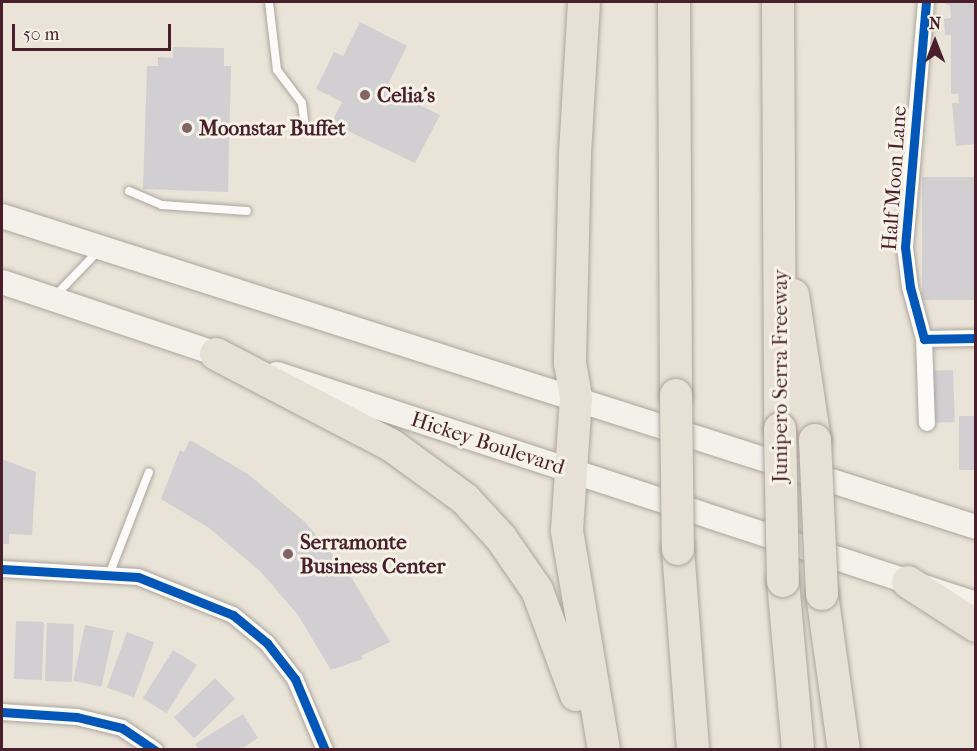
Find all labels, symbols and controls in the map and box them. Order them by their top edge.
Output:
scale bar [15,12,174,50]
north arrow [905,12,965,72]
text: N [929,14,941,33]
text: 50 m [23,24,59,45]
place label: Celia's [377,82,435,108]
marker: Celia's [358,88,372,102]
street label: Half Moon Lane [876,105,912,251]
place label: Moonstar Buffet [199,115,345,141]
marker: Moonstar Buffet [180,121,194,135]
street label: Junipero Serra Freeway [767,269,793,483]
street label: Hickey Boulevard [408,406,568,480]
place label: Serramonte Business Center [300,529,445,579]
marker: Serramonte Business Center [281,547,295,561]

